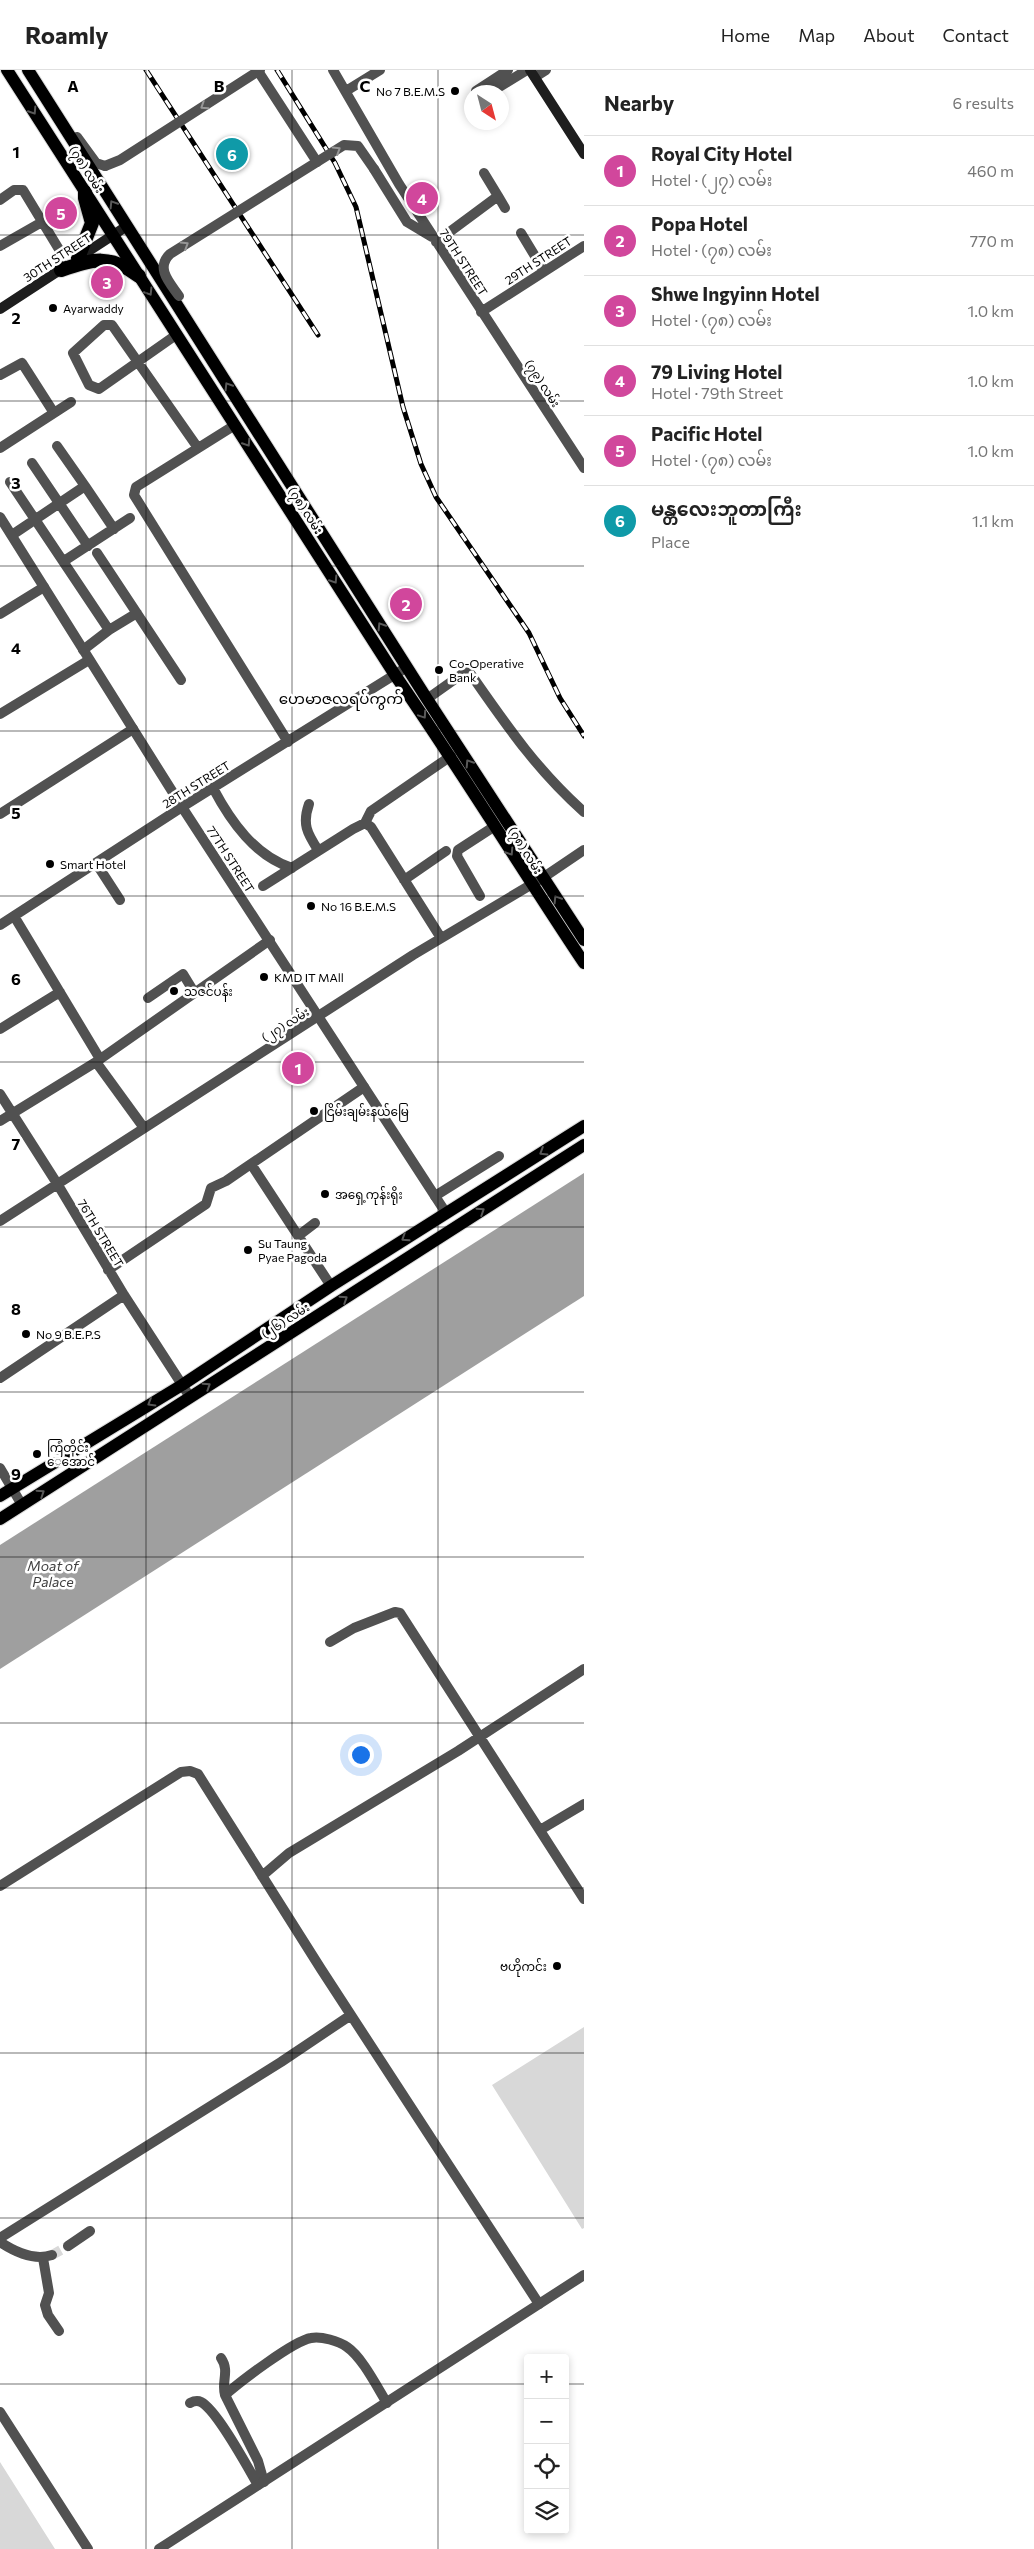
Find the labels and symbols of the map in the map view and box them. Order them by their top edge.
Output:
text: A [67,76,79,95]
text: B [214,76,225,95]
text: C [360,76,371,95]
place label: No 7 B.E.M.S [376,84,445,98]
marker: No 7 B.E.M.S [449,85,461,97]
north arrow [464,85,509,130]
one-way arrow [200,100,209,109]
one-way arrow [27,106,37,115]
pin: 6 [216,135,248,173]
text: 1 [12,142,20,161]
street label: (၇၈) လမ်း [63,142,108,197]
one-way arrow [332,146,341,156]
pin: 4 [406,179,438,217]
pin: 5 [45,194,77,232]
one-way arrow [110,200,119,210]
street label: 79TH STREET [437,226,491,298]
street label: 30TH STREET [21,230,94,284]
street label: 29TH STREET [502,233,574,287]
one-way arrow [179,242,188,251]
pin: 3 [91,263,123,301]
one-way arrow [143,287,153,296]
place label: Ayarwaddy [63,301,124,315]
marker: Ayarwaddy [47,302,59,314]
text: 2 [11,308,21,327]
street label: (၇၉) လမ်း [519,356,564,412]
one-way arrow [225,382,234,391]
one-way arrow [240,438,250,447]
text: 3 [11,473,21,492]
street label: (၇၈) လမ်း [282,483,327,538]
one-way arrow [328,575,338,584]
pin: 2 [390,585,422,623]
one-way arrow [377,623,387,632]
text: 4 [11,638,21,657]
place label: Co-Operative Bank [449,656,524,684]
marker: Co-Operative Bank [433,664,445,676]
district label: ဟေမာဇလရပ်ကွက် [279,689,403,711]
one-way arrow [416,710,426,719]
street label: 28TH STREET [160,757,233,810]
one-way arrow [466,759,475,769]
text: 5 [11,803,21,822]
street label: 77TH STREET [204,823,258,895]
street label: (၇၈) လမ်း [503,823,547,878]
one-way arrow [504,846,514,855]
place label: Smart Hotel [60,857,126,871]
marker: Smart Hotel [44,858,56,870]
one-way arrow [554,896,564,905]
place label: No 16 B.E.M.S [321,899,396,913]
marker: No 16 B.E.M.S [305,900,317,912]
text: 6 [11,969,21,988]
place label: KMD IT MAll [274,970,344,984]
marker: KMD IT MAll [258,971,270,983]
place label: သဇင်ပန်း [184,983,233,1002]
marker: သဇင်ပန်း [168,985,180,997]
street label: (၂၇) လမ်း [258,1003,313,1047]
pin: 1 [282,1049,314,1087]
place label: ငြိမ်းချမ်း‌နယ်မြေ [324,1103,409,1122]
marker: ငြိမ်းချမ်း‌နယ်မြေ [308,1105,320,1117]
text: 7 [12,1134,21,1153]
one-way arrow [539,1146,548,1155]
place label: အရှေ့ကုန်းရိုး [335,1186,403,1205]
marker: အရှေ့ကုန်းရိုး [319,1188,331,1200]
street label: 76TH STREET [75,1197,127,1270]
one-way arrow [475,1208,485,1217]
one-way arrow [401,1232,410,1242]
place label: Su Taung Pyae Pagoda [258,1236,327,1264]
marker: Su Taung Pyae Pagoda [242,1244,254,1256]
one-way arrow [339,1295,348,1305]
text: 8 [11,1299,21,1318]
street label: (၂၆) လမ်း [258,1299,314,1344]
place label: No 9 B.E.P.S [36,1327,101,1341]
marker: No 9 B.E.P.S [20,1328,32,1340]
one-way arrow [202,1383,211,1392]
one-way arrow [148,1397,157,1407]
place label: ကြံတိုင်း‌ ‌ေအောင် [47,1439,95,1468]
marker: ကြံတိုင်း‌ ‌ေအောင် [31,1448,43,1460]
text: 9 [11,1464,21,1483]
one-way arrow [36,1489,45,1499]
water label: Moat of Palace [27,1557,80,1590]
your location [348,1742,374,1768]
place label: ဗဟိုကင်း [500,1958,547,1977]
marker: ဗဟိုကင်း [551,1960,563,1972]

